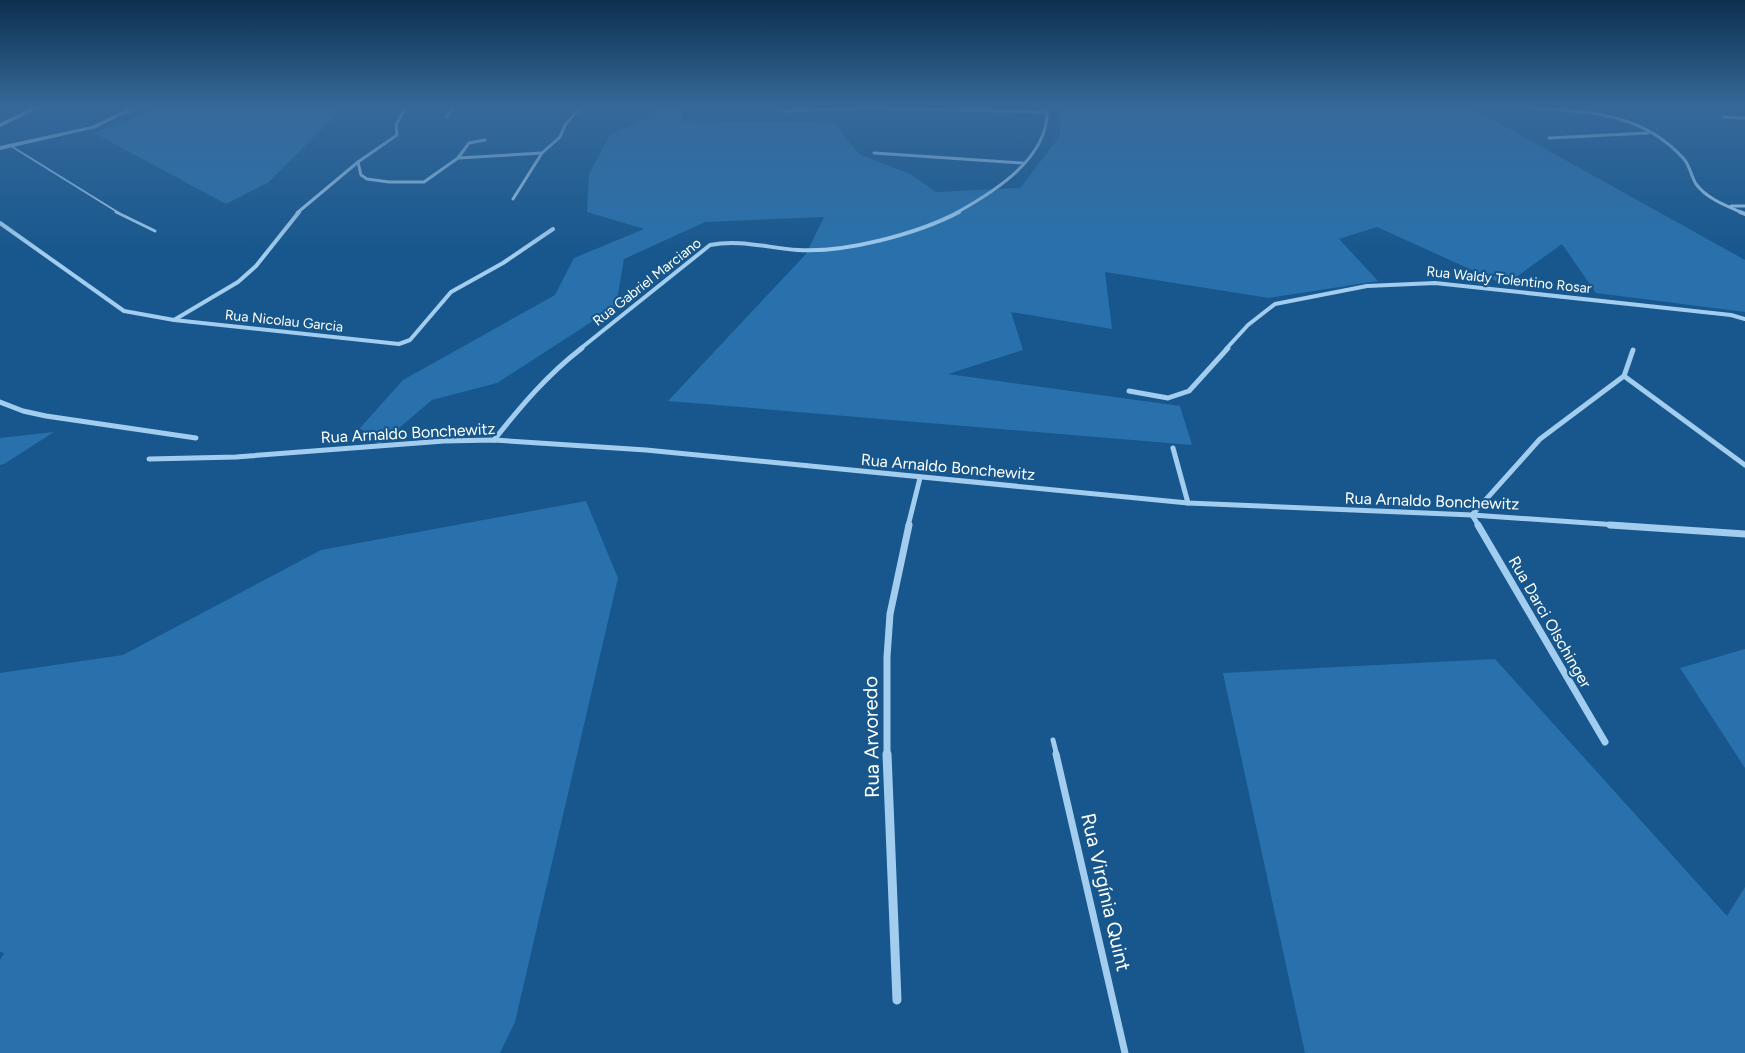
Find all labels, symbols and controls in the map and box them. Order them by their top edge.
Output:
street label: Rua Gabriel Marciano [589,234,705,330]
street label: Rua Waldy Tolentino Rosar [1426,263,1593,297]
street label: Rua Nicolau Garcia [224,306,344,336]
street label: Rua Arnaldo Bonchewitz [320,419,496,447]
street label: Rua Arnaldo Bonchewitz [860,450,1036,484]
street label: Rua Arnaldo Bonchewitz [1344,488,1520,514]
street label: Rua Darci Olschinger [1504,553,1596,692]
street label: Rua Arvoredo [858,676,884,798]
street label: Rua Virgínia Quint [1076,811,1136,973]

